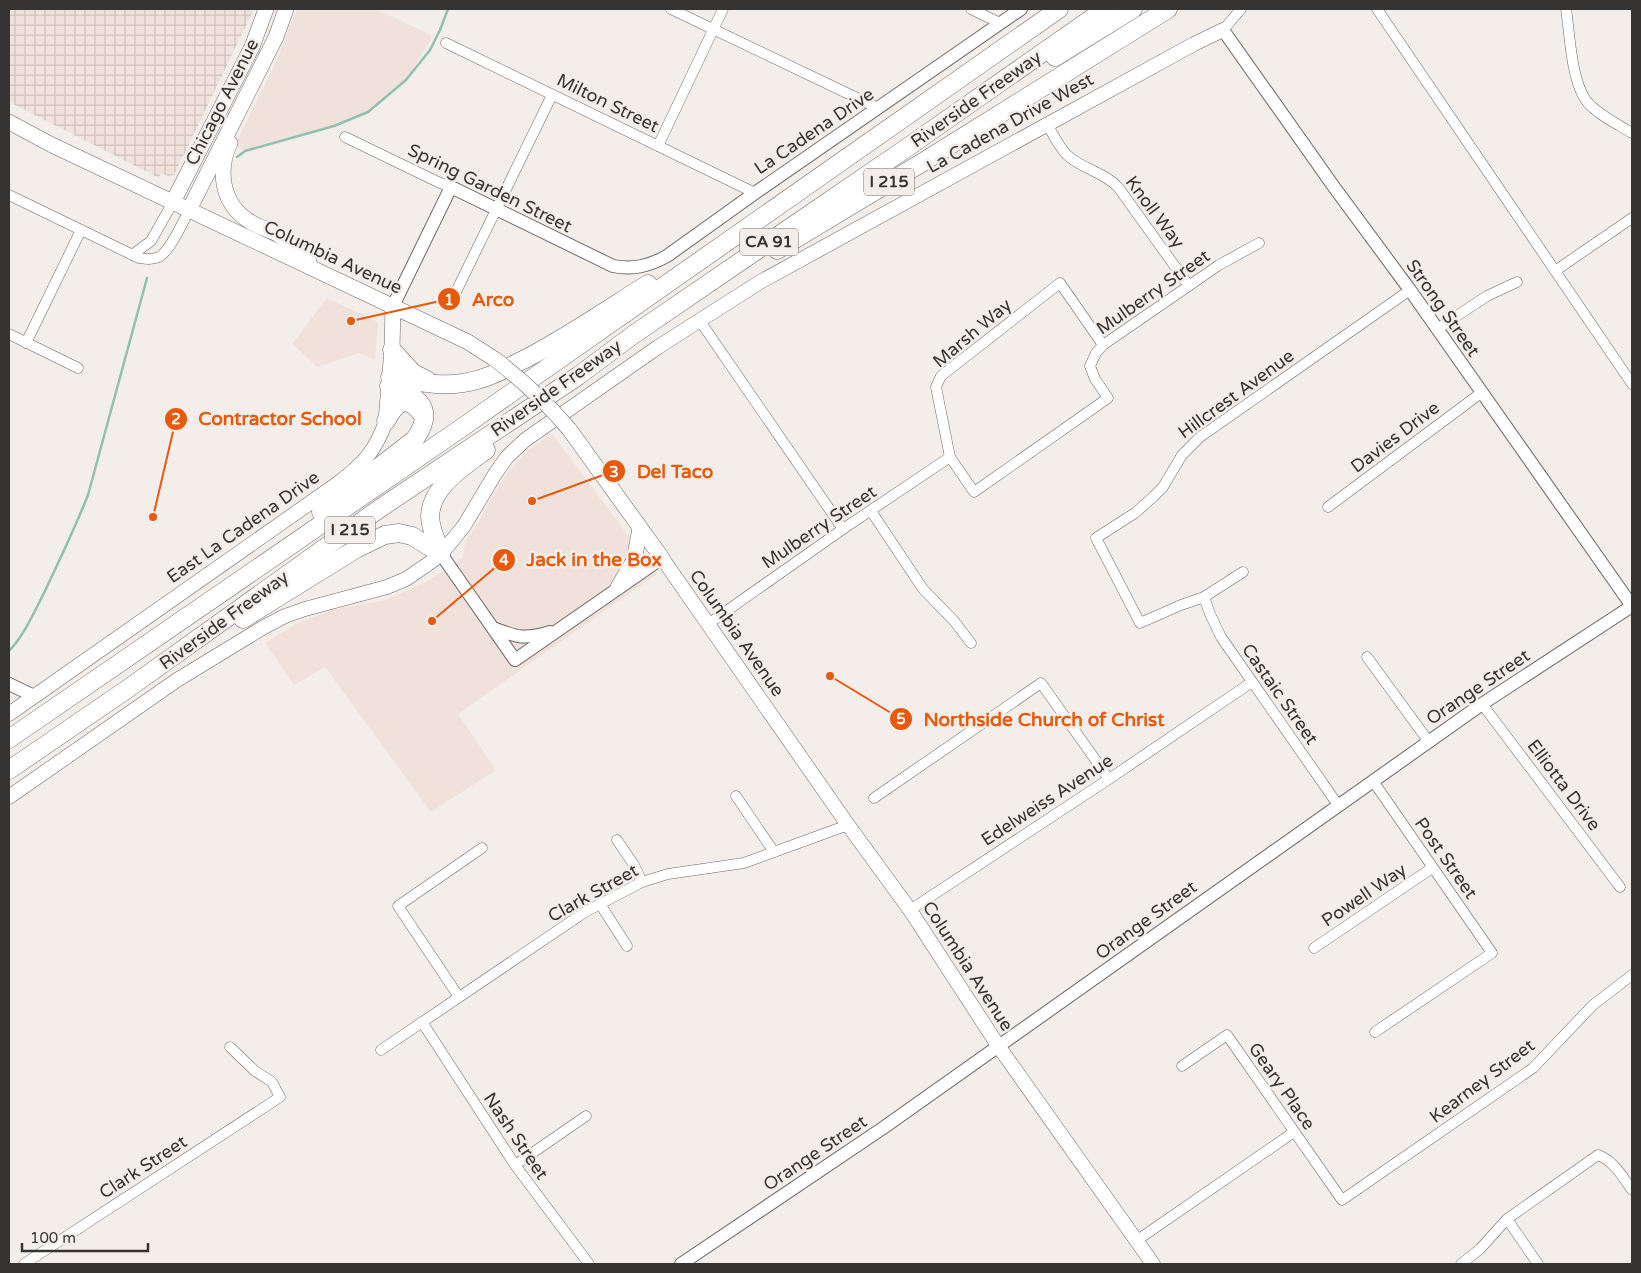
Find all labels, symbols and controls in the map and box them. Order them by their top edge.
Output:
street label: Chicago Avenue [181,35,263,169]
street label: Riverside Freeway [907,46,1046,152]
street label: La Cadena Drive West [923,68,1097,178]
street label: Milton Street [553,69,663,137]
street label: La Cadena Drive [750,83,878,179]
street label: Spring Garden Street [404,139,576,237]
road number: I 215 [864,168,914,196]
street label: Knoll Way [1121,172,1189,253]
street label: Columbia Avenue [260,215,406,299]
road number: CA 91 [740,228,798,256]
street label: Mulberry Street [1092,245,1214,339]
street label: Strong Street [1401,255,1485,361]
callout: Arco [436,282,524,316]
text: Arco [472,289,514,311]
text: 1 [444,291,454,309]
street label: Marsh Way [928,294,1016,372]
street label: Riverside Freeway [487,335,626,441]
street label: Hillcrest Avenue [1174,345,1298,443]
street label: Davies Drive [1346,397,1444,477]
callout: Contractor School [163,402,372,436]
text: Contractor School [198,408,362,430]
text: 2 [171,410,181,428]
callout: Del Taco [601,454,723,488]
text: Del Taco [637,461,713,483]
text: 3 [609,463,619,481]
street label: East La Cadena Drive [163,466,323,588]
street label: Mulberry Street [757,480,881,574]
road number: I 215 [325,516,375,544]
callout: Jack in the Box [491,543,672,577]
text: Jack in the Box [525,549,662,571]
text: 4 [499,551,509,569]
street label: Columbia Avenue [685,565,789,701]
street label: Riverside Freeway [155,566,293,674]
street label: Castaic Street [1237,639,1323,749]
street label: Orange Street [1422,644,1534,730]
callout: Northside Church of Christ [889,702,1174,736]
text: Northside Church of Christ [924,709,1165,731]
text: 5 [896,710,906,728]
street label: Elliotta Drive [1523,735,1605,835]
street label: Edelweiss Avenue [977,749,1117,851]
street label: Post Street [1410,813,1482,903]
street label: Powell Way [1317,858,1411,931]
street label: Clark Street [544,859,642,927]
street label: Orange Street [1091,876,1201,964]
street label: Columbia Avenue [918,897,1018,1035]
street label: Kearney Street [1425,1034,1539,1128]
street label: Geary Place [1244,1038,1320,1134]
street label: Nash Street [479,1088,553,1184]
street label: Orange Street [759,1110,871,1196]
street label: Clark Street [95,1130,191,1203]
scale bar [22,1220,149,1252]
text: 100 m [30,1229,76,1247]

